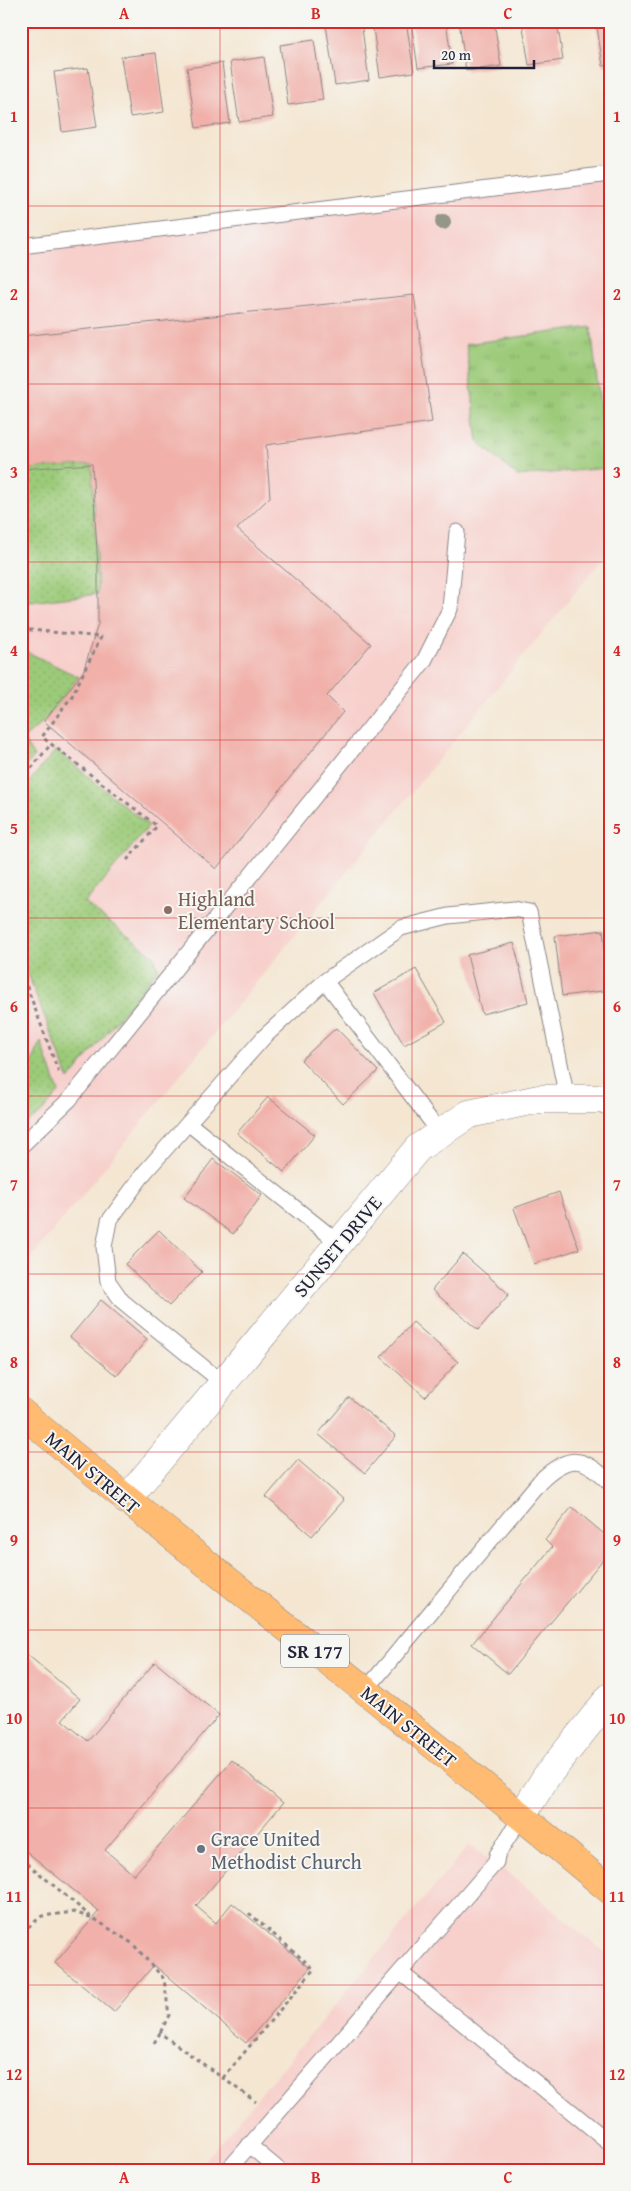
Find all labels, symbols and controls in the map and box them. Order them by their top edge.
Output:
text: A [119,1,130,25]
text: B [311,1,321,25]
text: C [503,1,513,25]
scale bar [434,38,534,70]
text: 20 m [441,44,472,65]
text: 1 [10,104,18,128]
text: 1 [613,104,621,128]
text: 2 [10,282,18,306]
text: 2 [613,282,621,306]
text: 3 [10,460,18,484]
text: 3 [613,460,621,484]
text: 4 [10,638,18,662]
text: 4 [613,638,621,662]
text: 5 [10,816,18,840]
text: 5 [613,816,621,840]
place label: Highland Elementary School [178,884,335,936]
marker: Highland Elementary School [162,904,174,916]
text: 6 [10,994,18,1018]
text: 6 [613,994,621,1018]
text: 7 [10,1172,18,1196]
text: 7 [613,1172,621,1196]
street label: SUNSET DRIVE [286,1189,388,1303]
text: 8 [10,1350,18,1374]
text: 8 [613,1350,621,1374]
street label: MAIN STREET [39,1424,147,1520]
text: 9 [10,1528,18,1552]
text: 9 [613,1528,621,1552]
road number: SR 177 [281,1634,349,1668]
street label: MAIN STREET [355,1678,463,1774]
text: 10 [6,1706,22,1730]
text: 10 [609,1706,625,1730]
place label: Grace United Methodist Church [211,1824,362,1876]
marker: Grace United Methodist Church [195,1843,207,1855]
text: 11 [6,1884,22,1908]
text: 11 [609,1884,625,1908]
text: 12 [6,2062,22,2086]
text: 12 [609,2062,625,2086]
text: A [119,2165,130,2189]
text: B [311,2165,321,2189]
text: C [503,2165,513,2189]

